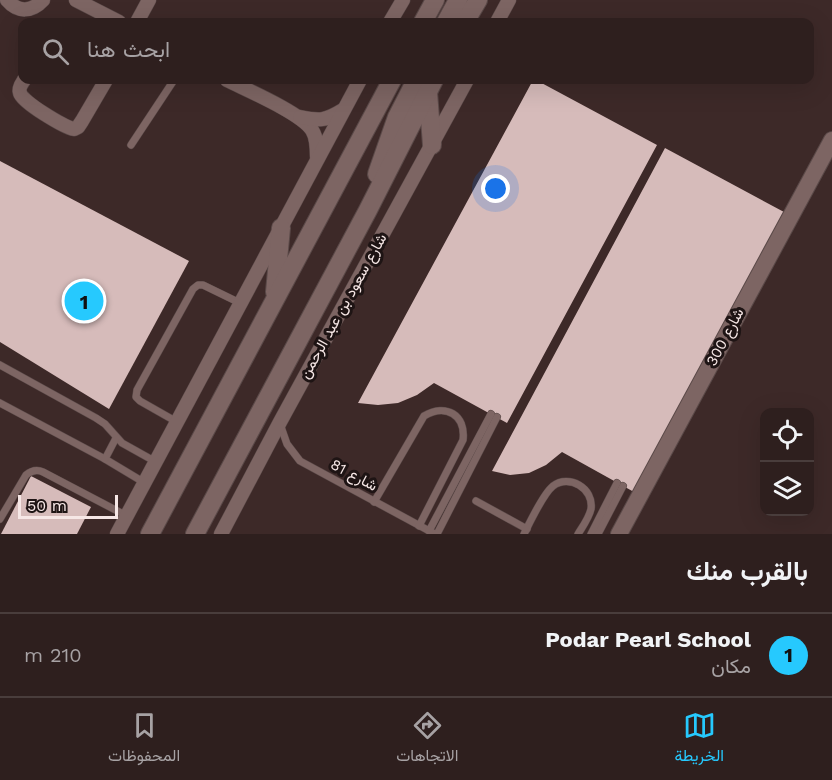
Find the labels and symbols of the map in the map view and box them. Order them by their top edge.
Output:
your location [481,174,510,203]
street label: شارع سعود بن عبد الرحمن [296,230,392,383]
pin: 1 [64,278,104,324]
street label: شارع 300 [702,305,750,370]
street label: شارع 81 [327,455,381,497]
scale bar [18,492,118,520]

